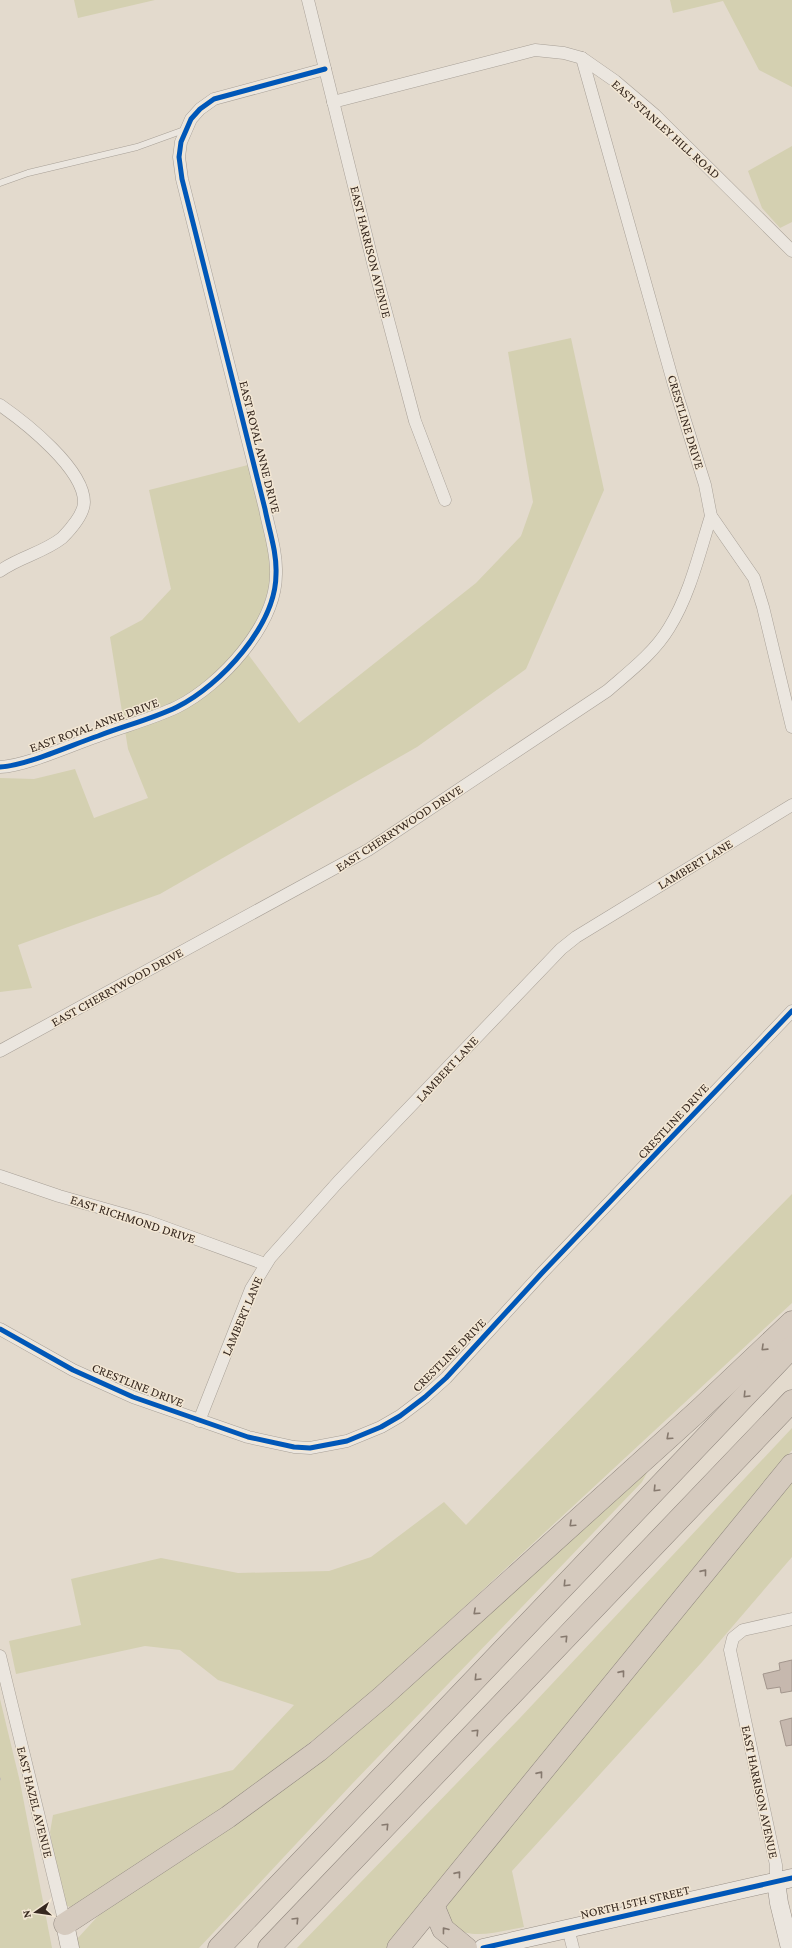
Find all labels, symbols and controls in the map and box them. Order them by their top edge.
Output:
street label: EAST STANLEY HILL ROAD [609,76,723,182]
street label: EAST HARRISON AVENUE [347,184,395,320]
street label: CRESTLINE DRIVE [665,373,707,471]
street label: EAST ROYAL ANNE DRIVE [236,379,284,515]
street label: EAST ROYAL ANNE DRIVE [27,695,161,755]
street label: EAST CHERRYWOOD DRIVE [333,781,465,875]
street label: LAMBERT LANE [655,836,735,892]
street label: EAST CHERRYWOOD DRIVE [48,944,186,1030]
street label: LAMBERT LANE [413,1033,481,1105]
street label: CRESTLINE DRIVE [634,1080,712,1162]
street label: EAST RICHMOND DRIVE [69,1192,197,1246]
street label: LAMBERT LANE [219,1274,265,1358]
street label: CRESTLINE DRIVE [409,1315,489,1395]
one-way arrow [761,1344,769,1351]
street label: CRESTLINE DRIVE [90,1360,186,1410]
one-way arrow [743,1390,751,1398]
one-way arrow [666,1432,673,1439]
one-way arrow [654,1485,661,1492]
one-way arrow [569,1519,577,1527]
one-way arrow [699,1569,706,1576]
one-way arrow [564,1579,571,1587]
one-way arrow [473,1607,481,1614]
one-way arrow [561,1635,568,1643]
one-way arrow [617,1670,624,1677]
one-way arrow [474,1673,482,1681]
street label: EAST HARRISON AVENUE [739,1724,781,1860]
one-way arrow [471,1729,478,1737]
street label: EAST HAZEL AVENUE [14,1745,56,1859]
one-way arrow [536,1771,543,1778]
one-way arrow [381,1823,389,1831]
one-way arrow [453,1872,460,1879]
street label: NORTH 15TH STREET [579,1882,691,1922]
north arrow [16,1892,56,1932]
text: N [19,1909,33,1919]
one-way arrow [291,1917,299,1925]
one-way arrow [443,1927,450,1934]

